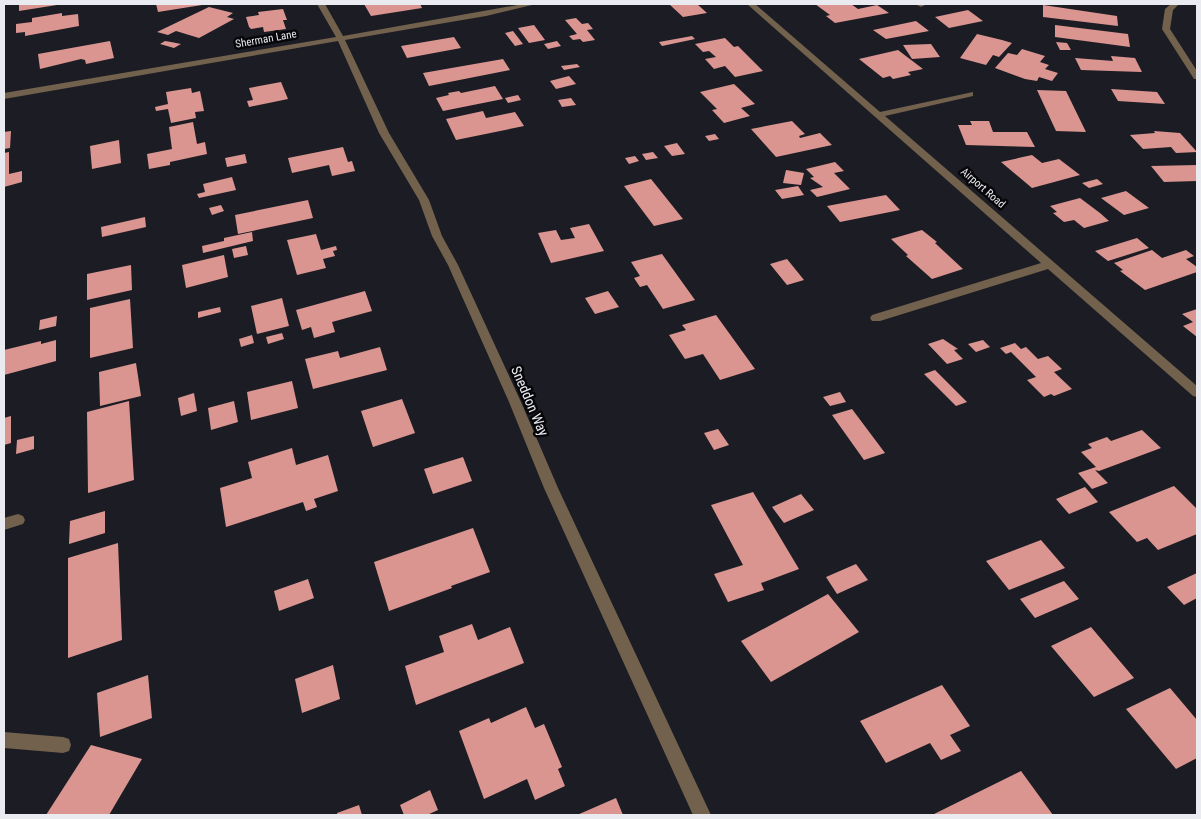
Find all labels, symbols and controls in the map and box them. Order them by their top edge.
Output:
street label: Sherman Lane [234,27,298,51]
street label: Airport Road [958,165,1008,211]
street label: Sneddon Way [508,364,552,439]

